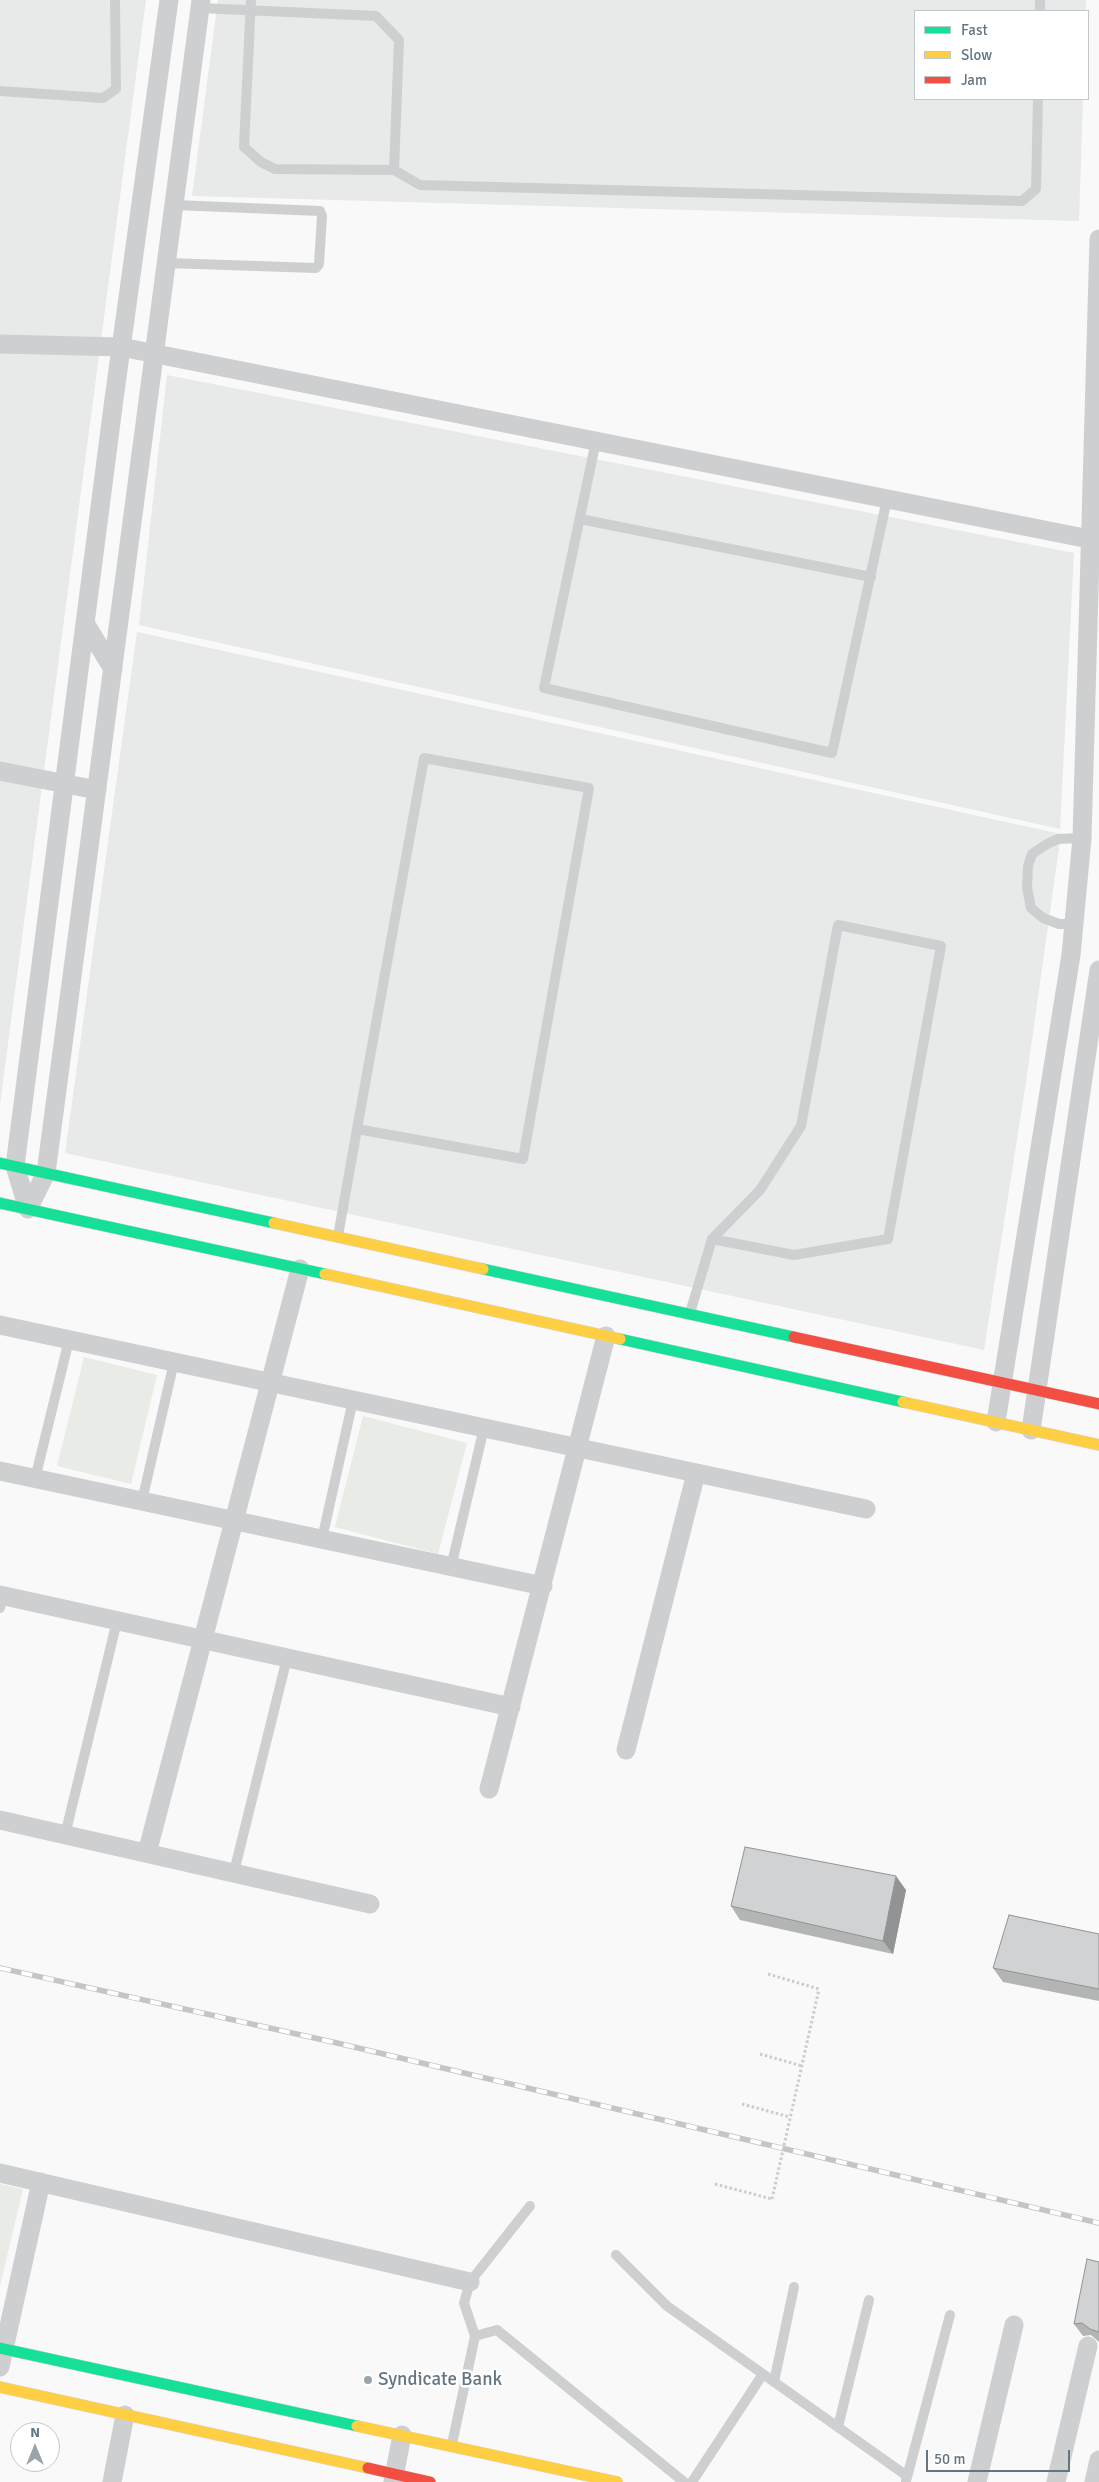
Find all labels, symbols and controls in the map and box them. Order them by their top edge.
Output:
legend [914,10,1089,100]
text: Fast [961,21,988,39]
text: Slow [961,46,992,64]
text: Jam [961,71,987,89]
place label: Syndicate Bank [378,2369,502,2391]
marker: Syndicate Bank [362,2374,374,2386]
north arrow [10,2422,60,2472]
text: N [30,2424,40,2441]
scale bar [929,2440,1073,2472]
text: 50 m [934,2450,965,2468]

